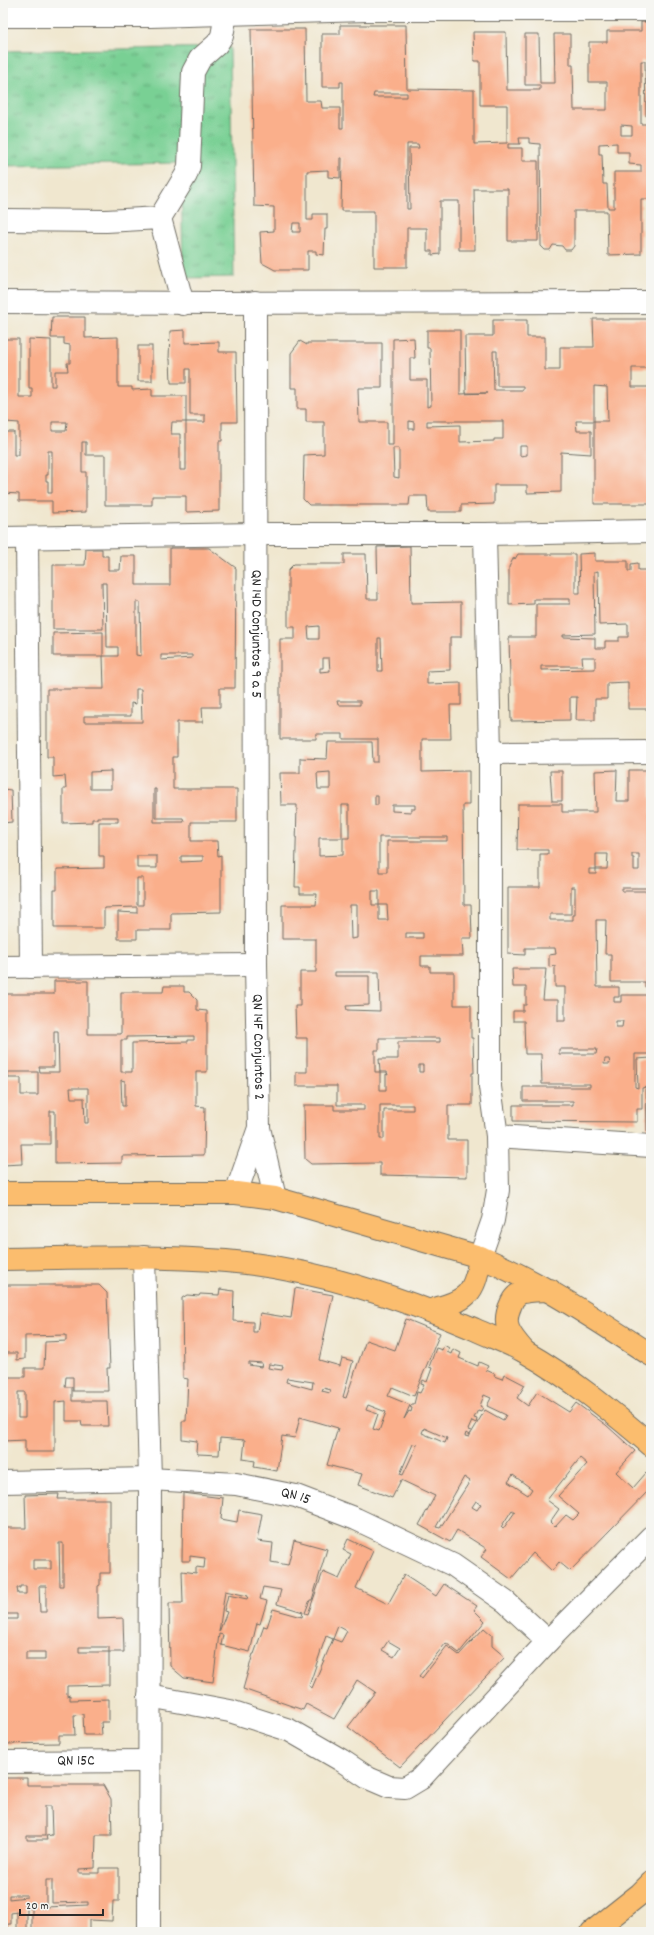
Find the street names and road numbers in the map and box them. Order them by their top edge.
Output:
street label: QN 14D Conjuntos 9 a 5 [244,570,267,698]
street label: QN 14F Conjuntos 2 [246,994,269,1100]
street label: QN 15 [279,1482,314,1512]
street label: QN 15C [57,1750,95,1773]

